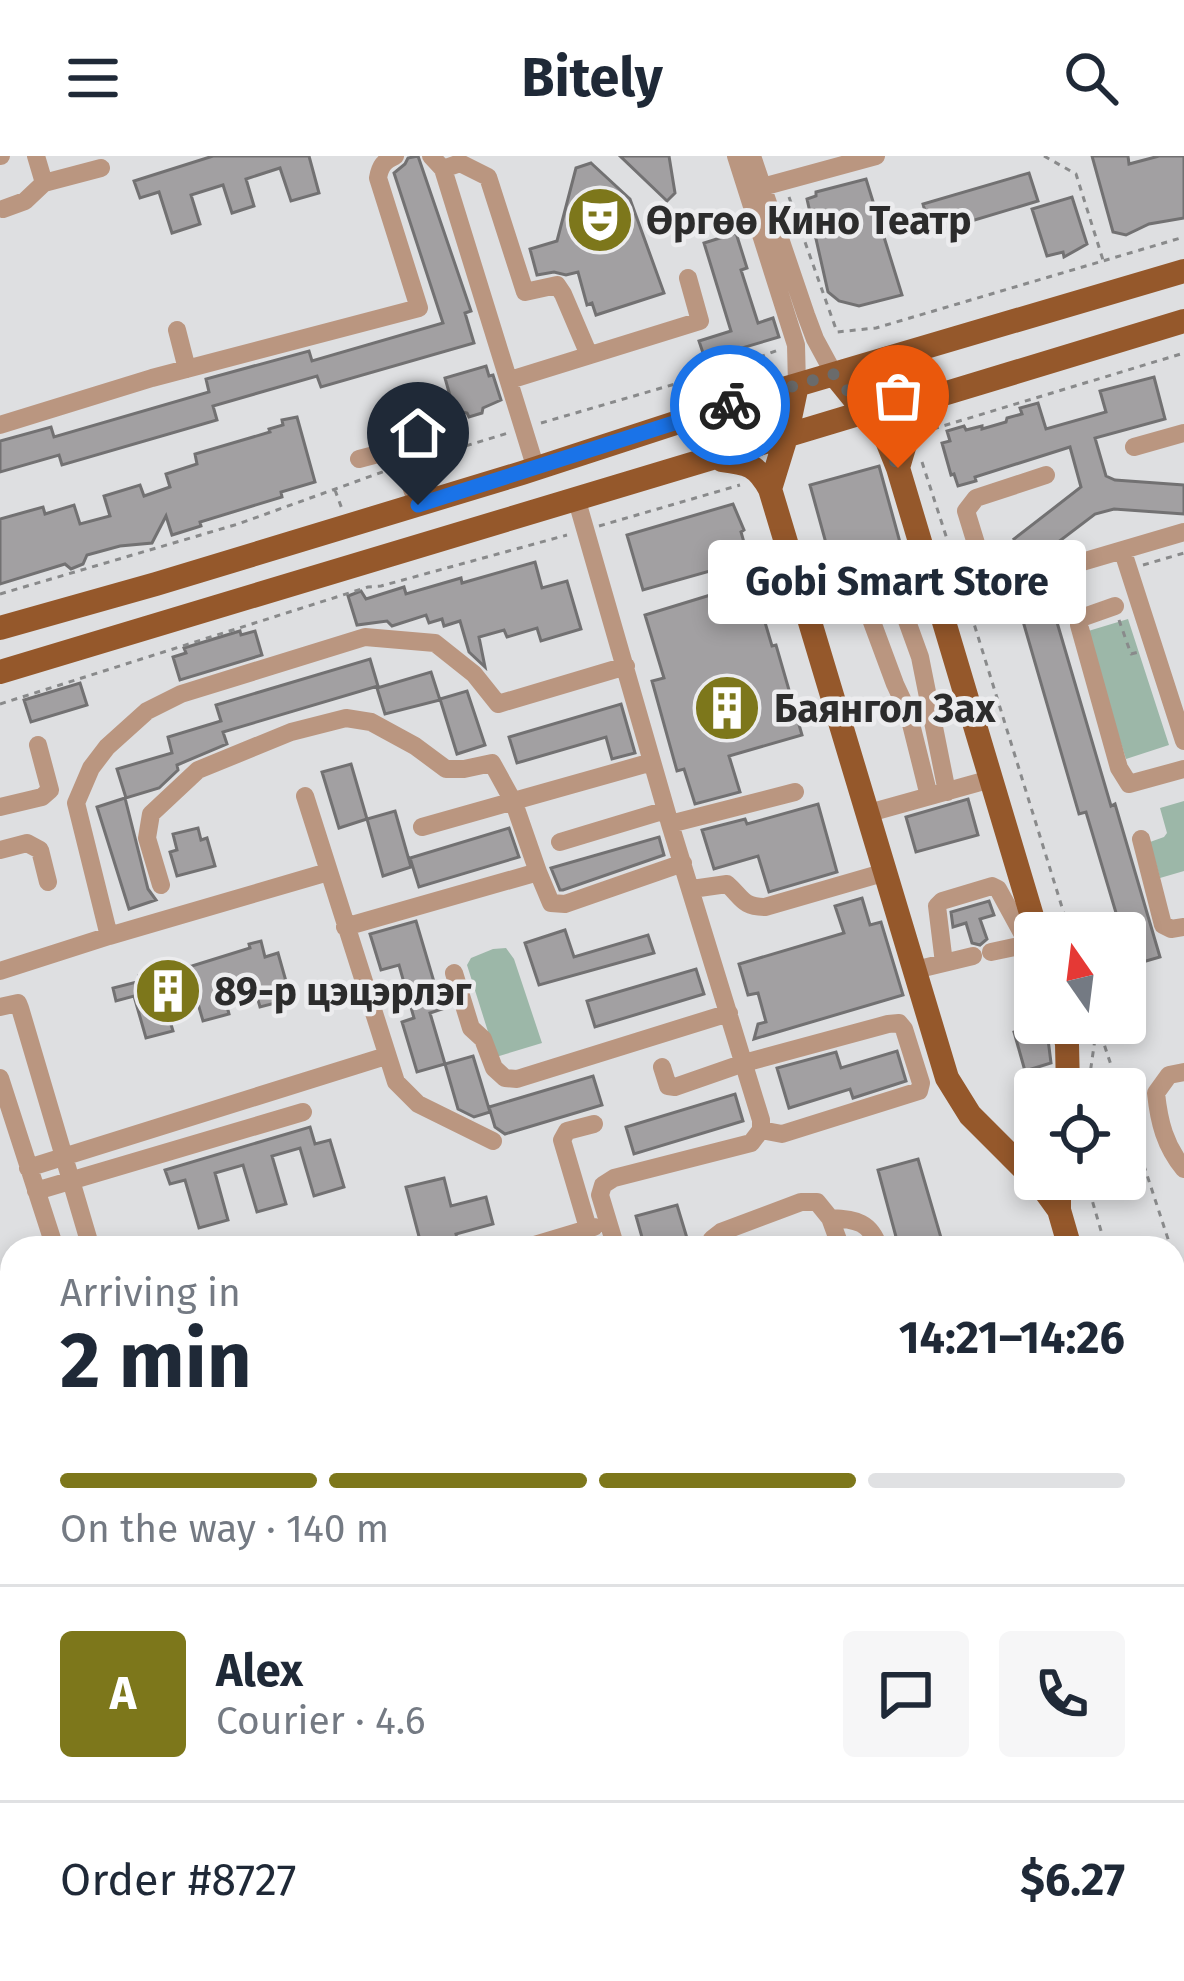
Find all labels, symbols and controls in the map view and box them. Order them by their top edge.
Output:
icon: menu [60,45,126,111]
icon: search [1058,45,1124,111]
text: Bitely [521,46,663,110]
theatre icon: Өргөө Кино Театр [565,185,635,255]
place label: Өргөө Кино Театр [646,198,972,244]
courier [670,345,790,465]
pin [847,345,949,468]
icon: bag [865,363,931,429]
icon: bike [697,372,763,438]
pin [367,382,469,505]
icon: home [385,400,451,466]
callout: Gobi Smart Store [709,540,1087,624]
text: Gobi Smart Store [745,559,1049,605]
building icon: Баянгол Зах [692,673,762,743]
place label: Баянгол Зах [774,686,996,732]
north arrow [1014,912,1146,1044]
map controls [1014,912,1146,1200]
building icon: 89-р цэцэрлэг [133,956,203,1026]
place label: 89-р цэцэрлэг [214,969,473,1015]
button: locate [1014,1068,1146,1200]
text: Arriving in [60,1270,241,1316]
text: 14:21–14:26 [899,1311,1125,1365]
text: 2 min [60,1314,252,1408]
text: On the way · 140 m [60,1506,389,1552]
button: chat [843,1631,969,1757]
button: phone [999,1631,1125,1757]
text: Alex [216,1644,303,1698]
text: A [110,1667,136,1721]
text: Courier · 4.6 [216,1698,425,1744]
text: Order #8727 [60,1853,296,1907]
text: $6.27 [1020,1853,1125,1907]

